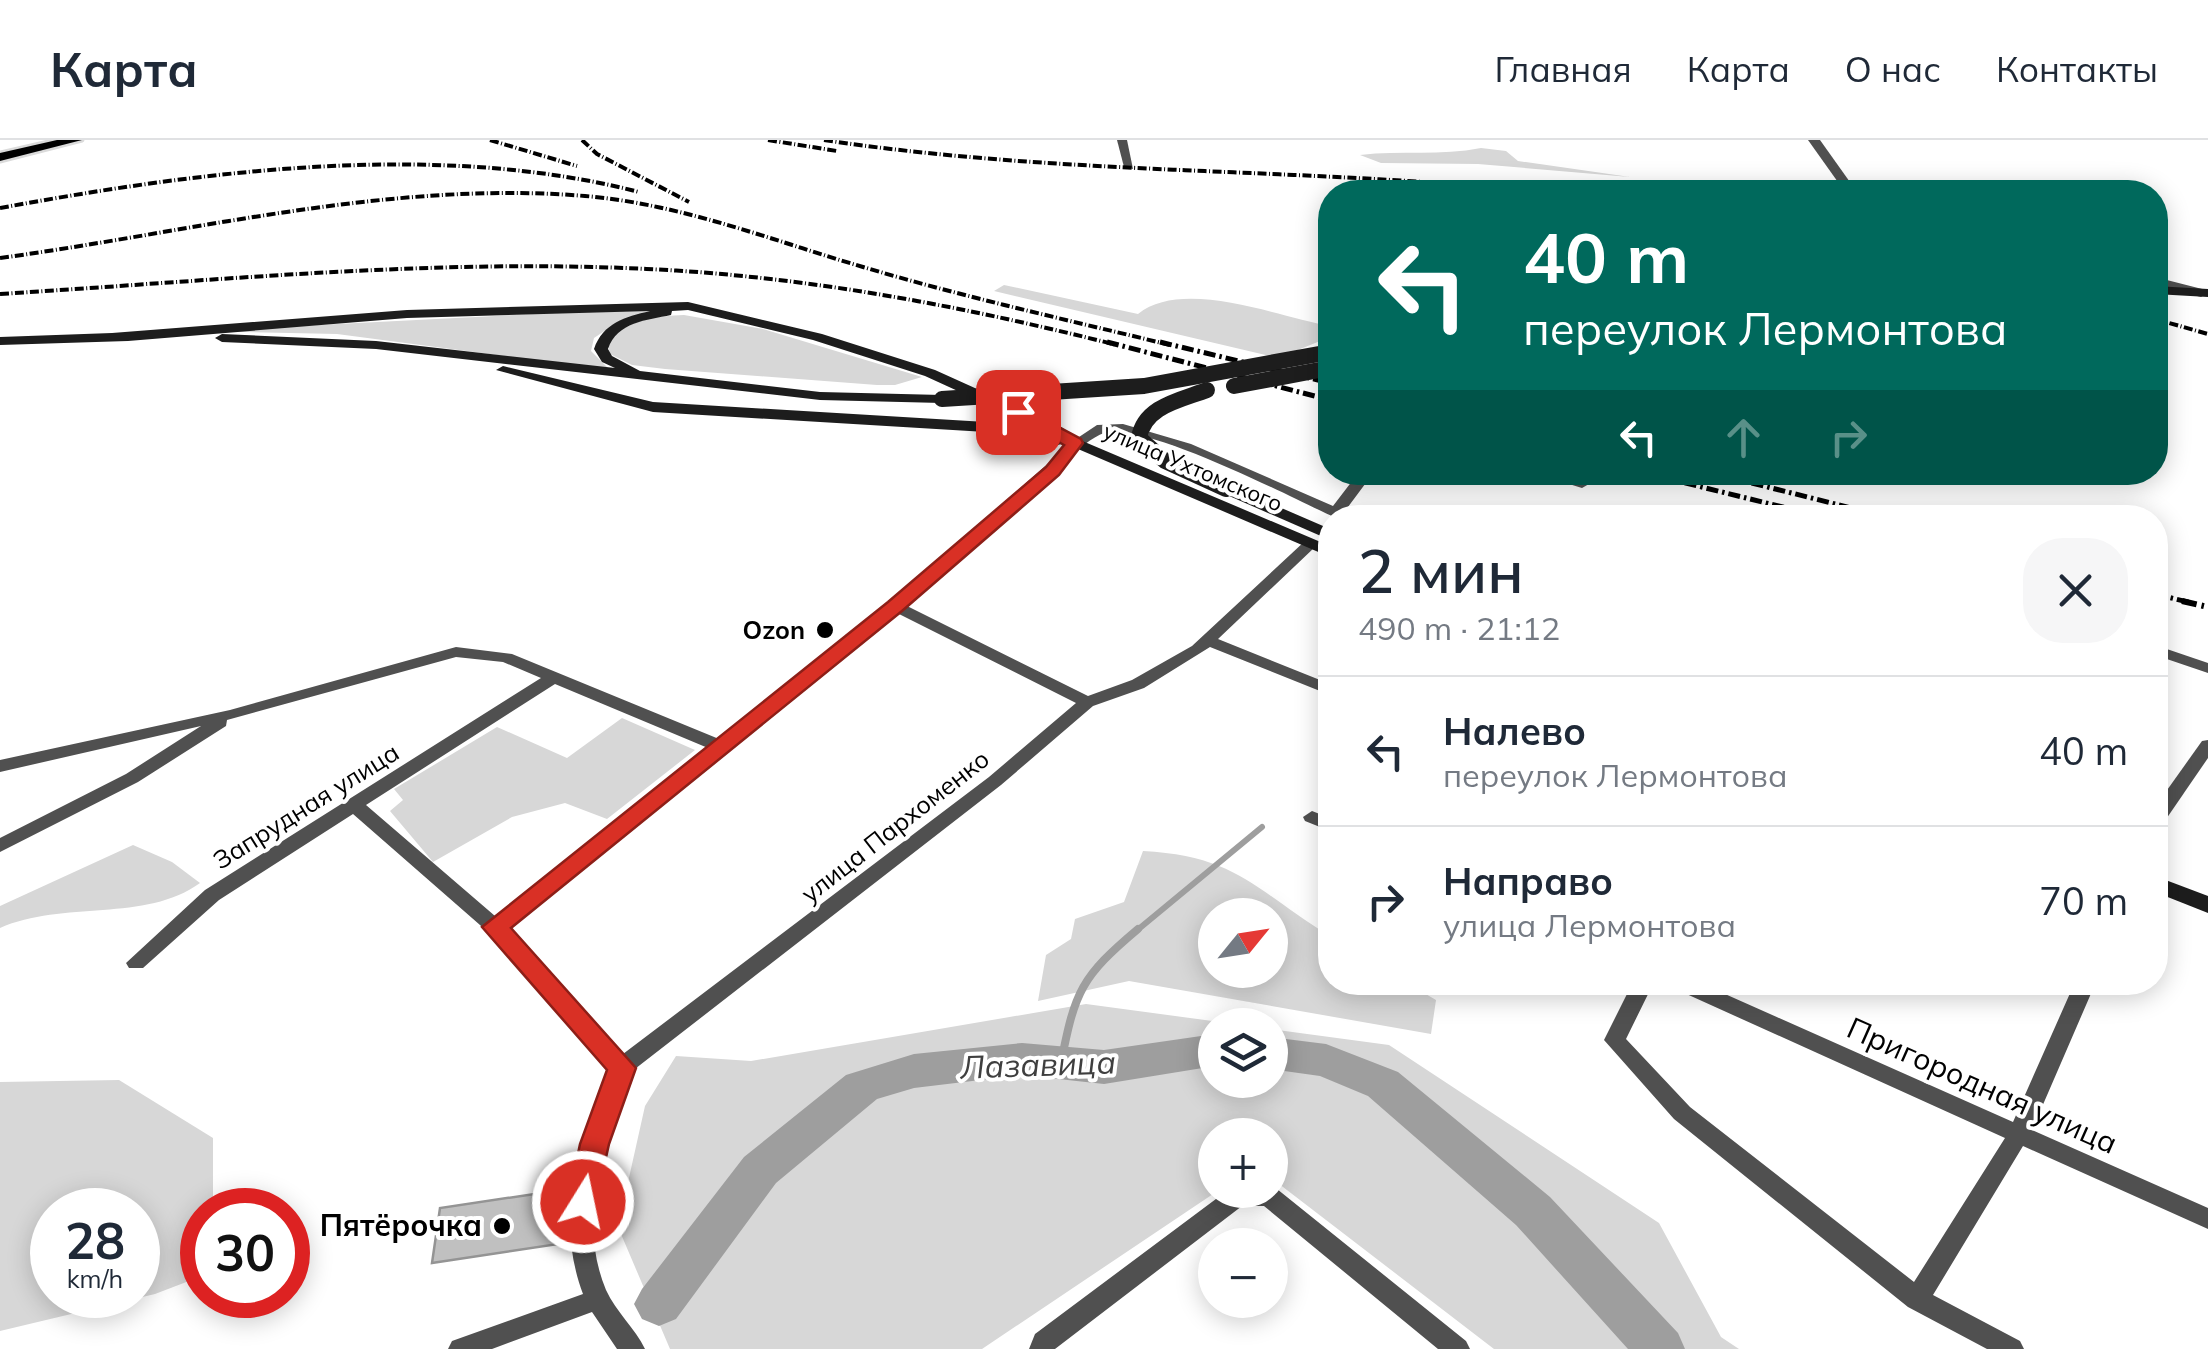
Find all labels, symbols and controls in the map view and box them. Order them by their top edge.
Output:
text: Карта [50,39,198,99]
text: Главная [1494,47,1632,91]
text: Карта [1687,47,1790,91]
text: О нас [1845,47,1941,91]
text: Контакты [1996,47,2158,91]
text: 40 m [1523,213,1689,301]
icon: left [1358,220,1488,350]
text: переулок Лермонтова [1523,300,2007,356]
pin [976,370,1061,455]
icon: arrive [991,385,1046,440]
icon: left [1611,410,1666,465]
icon: ahead [1716,410,1771,465]
icon: right [1821,410,1876,465]
street label: улица Ухтомского [1099,417,1287,517]
text: 2 мин [1358,533,1524,608]
button: close [2023,538,2128,643]
text: 490 m · 21:12 [1358,608,1560,648]
place label: Ozon [743,614,805,645]
marker: Ozon [814,619,836,641]
text: Налево [1443,707,1586,755]
icon: left [1358,724,1413,779]
text: 40 m [2039,727,2128,775]
street label: Запрудная улица [207,736,404,875]
street label: улица Пархоменко [794,743,995,909]
text: переулок Лермонтова [1443,755,1787,795]
text: Направо [1443,857,1613,905]
icon: right [1358,874,1413,929]
text: 70 m [2039,877,2128,925]
north arrow [1198,898,1288,988]
map controls [1198,898,1288,1318]
text: улица Лермонтова [1443,905,1736,945]
button: layers [1198,1008,1288,1098]
street label: Пригородная улица [1841,1008,2123,1162]
water label: Лазавица [958,1041,1116,1087]
button: + [1198,1118,1288,1208]
position arrow [531,1150,635,1254]
speed limit sign: 30 [180,1188,310,1318]
place label: Пятёрочка [320,1206,482,1244]
text: 28 [65,1209,125,1272]
marker: Пятёрочка [491,1215,513,1237]
button: − [1198,1228,1288,1318]
text: km/h [67,1263,123,1294]

